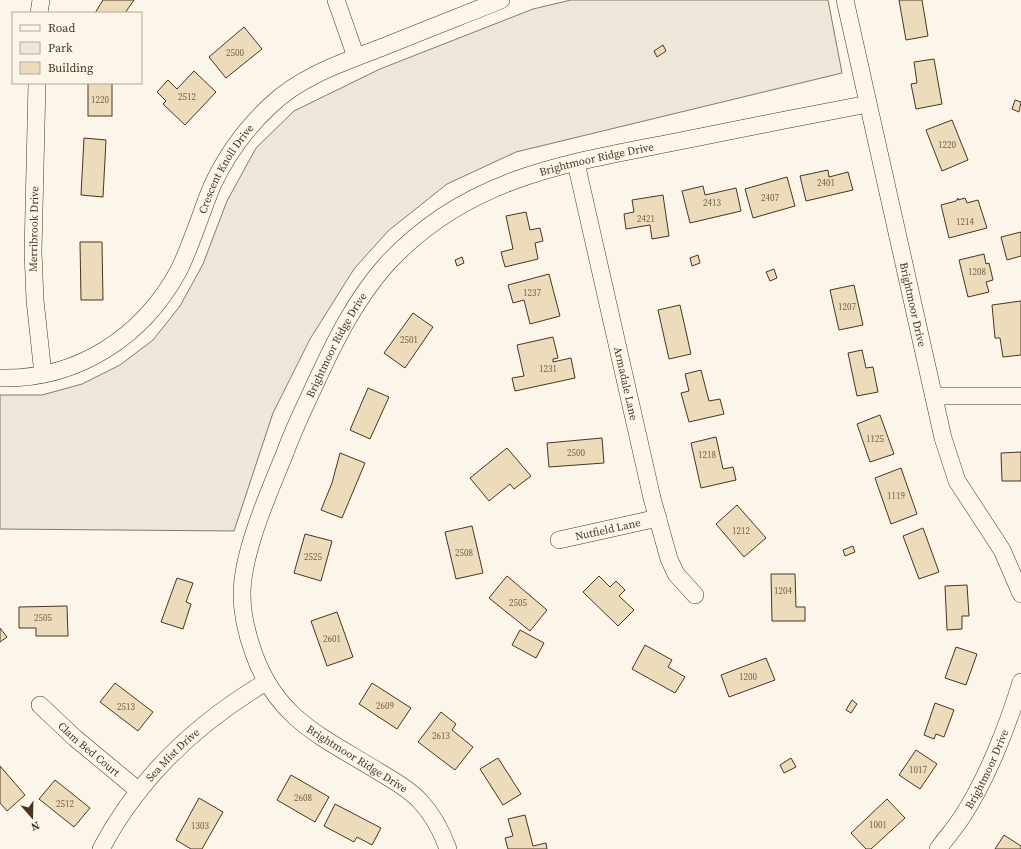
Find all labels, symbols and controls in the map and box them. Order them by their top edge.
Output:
legend [12,12,142,84]
text: Road [48,20,75,36]
text: Park [48,40,73,56]
house number: 2500 [226,47,244,59]
text: Building [48,60,93,76]
house number: 2512 [178,91,196,103]
house number: 1220 [91,94,109,106]
street label: Crescent Knoll Drive [195,120,257,216]
street label: Brightmoor Ridge Drive [537,139,655,179]
house number: 1220 [938,139,956,151]
house number: 2401 [817,177,835,189]
street label: Merribrook Drive [26,186,42,272]
house number: 2407 [761,192,779,204]
house number: 2413 [703,197,721,209]
house number: 2421 [637,213,655,225]
house number: 1214 [956,216,974,228]
street label: Brightmoor Drive [896,261,930,349]
house number: 1208 [968,266,986,278]
house number: 1237 [523,287,541,299]
street label: Brightmoor Ridge Drive [302,289,370,400]
house number: 1207 [838,301,856,313]
house number: 2501 [400,334,418,346]
street label: Armadale Lane [610,345,642,422]
house number: 1231 [539,363,557,375]
house number: 1125 [866,433,884,445]
house number: 2500 [567,447,585,459]
house number: 1218 [698,449,716,461]
house number: 1119 [887,490,905,502]
street label: Nutfield Lane [574,515,642,544]
house number: 1212 [732,525,750,537]
house number: 2508 [455,547,473,559]
house number: 2525 [304,551,322,563]
house number: 1204 [774,585,792,597]
house number: 2505 [509,597,527,609]
house number: 2505 [34,612,52,624]
house number: 2601 [323,633,341,645]
house number: 1200 [739,671,757,683]
house number: 2609 [376,700,394,712]
house number: 2513 [117,701,135,713]
street label: Clam Bed Court [55,718,124,780]
street label: Brightmoor Ridge Drive [304,722,411,796]
street label: Sea Mist Drive [142,724,203,784]
street label: Brightmoor Drive [961,727,1012,812]
house number: 2613 [432,730,450,742]
house number: 1017 [909,764,927,776]
house number: 2608 [294,792,312,804]
north arrow [12,797,52,837]
house number: 2512 [56,798,74,810]
text: N [29,818,42,834]
house number: 1001 [869,819,887,831]
house number: 1303 [191,820,209,832]

